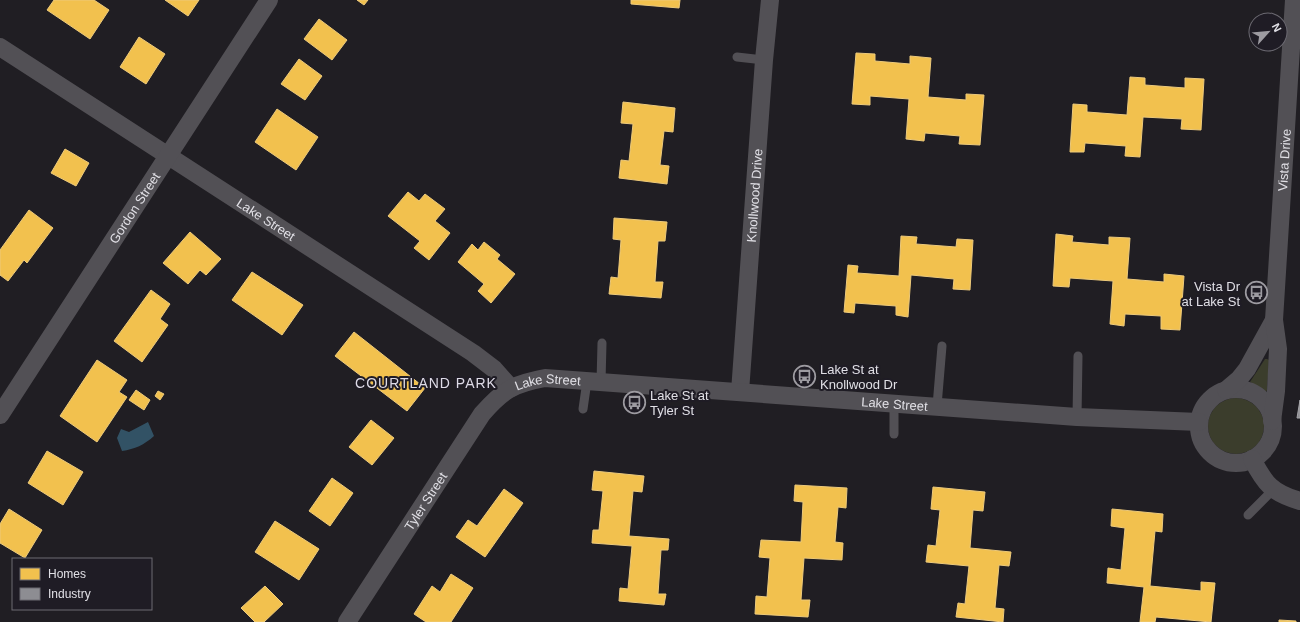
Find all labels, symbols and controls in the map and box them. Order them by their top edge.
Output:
north arrow [1248,12,1288,52]
text: N [1270,21,1284,34]
street label: Vista Drive [1275,128,1294,192]
street label: Knollwood Drive [744,148,766,243]
street label: Gordon Street [106,169,164,246]
street label: Lake Street [234,195,298,244]
place label: Vista Dr at Lake St [1181,279,1241,309]
bus stop icon: Vista Dr at Lake St [1243,280,1269,306]
place label: Lake St at Knollwood Dr [820,362,898,392]
bus stop icon: Lake St at Knollwood Dr [792,363,818,389]
street label: Lake Street [513,371,582,394]
district label: COURTLAND PARK [355,375,497,391]
place label: Lake St at Tyler St [650,388,709,418]
bus stop icon: Lake St at Tyler St [621,389,647,415]
street label: Lake Street [861,394,929,414]
street label: Tyler Street [401,469,450,533]
legend [12,558,152,610]
text: Homes [48,567,86,581]
text: Industry [48,587,91,601]

